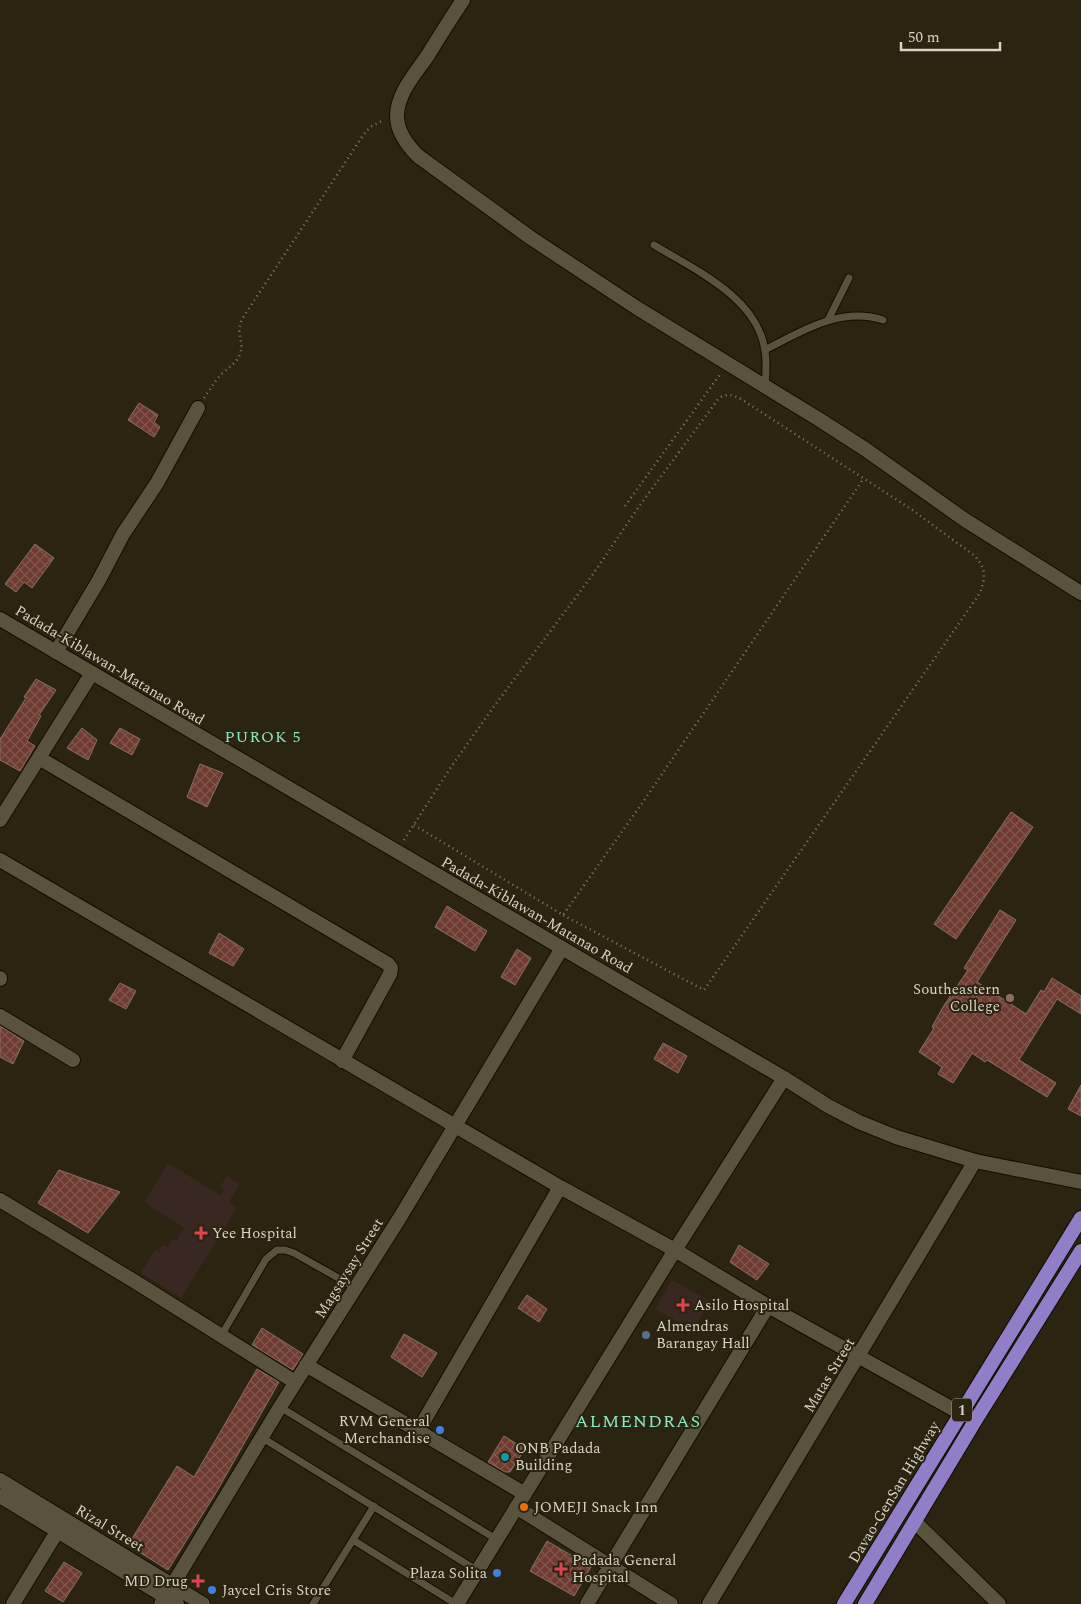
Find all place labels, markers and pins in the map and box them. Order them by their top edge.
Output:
place label: Southeastern College [913,978,1000,1018]
marker: Southeastern College [1004,992,1016,1004]
place label: Yee Hospital [212,1222,297,1245]
marker: Yee Hospital [194,1226,208,1240]
place label: Asilo Hospital [694,1294,789,1317]
marker: Asilo Hospital [676,1298,690,1312]
place label: Almendras Barangay Hall [656,1315,750,1355]
marker: Almendras Barangay Hall [640,1329,652,1341]
place label: RVM General Merchandise [339,1410,430,1450]
marker: RVM General Merchandise [434,1424,446,1436]
place label: ONB Padada Building [515,1437,601,1477]
marker: ONB Padada Building [499,1451,511,1463]
place label: JOMEJI Snack Inn [534,1496,658,1519]
marker: JOMEJI Snack Inn [518,1501,530,1513]
place label: Padada General Hospital [572,1549,676,1589]
place label: Plaza Solita [409,1562,488,1585]
marker: Padada General Hospital [554,1562,568,1576]
marker: Plaza Solita [491,1567,503,1579]
place label: MD Drug [124,1570,188,1593]
marker: MD Drug [192,1575,204,1587]
place label: Jaycel Cris Store [222,1579,331,1602]
marker: Jaycel Cris Store [206,1584,218,1596]

